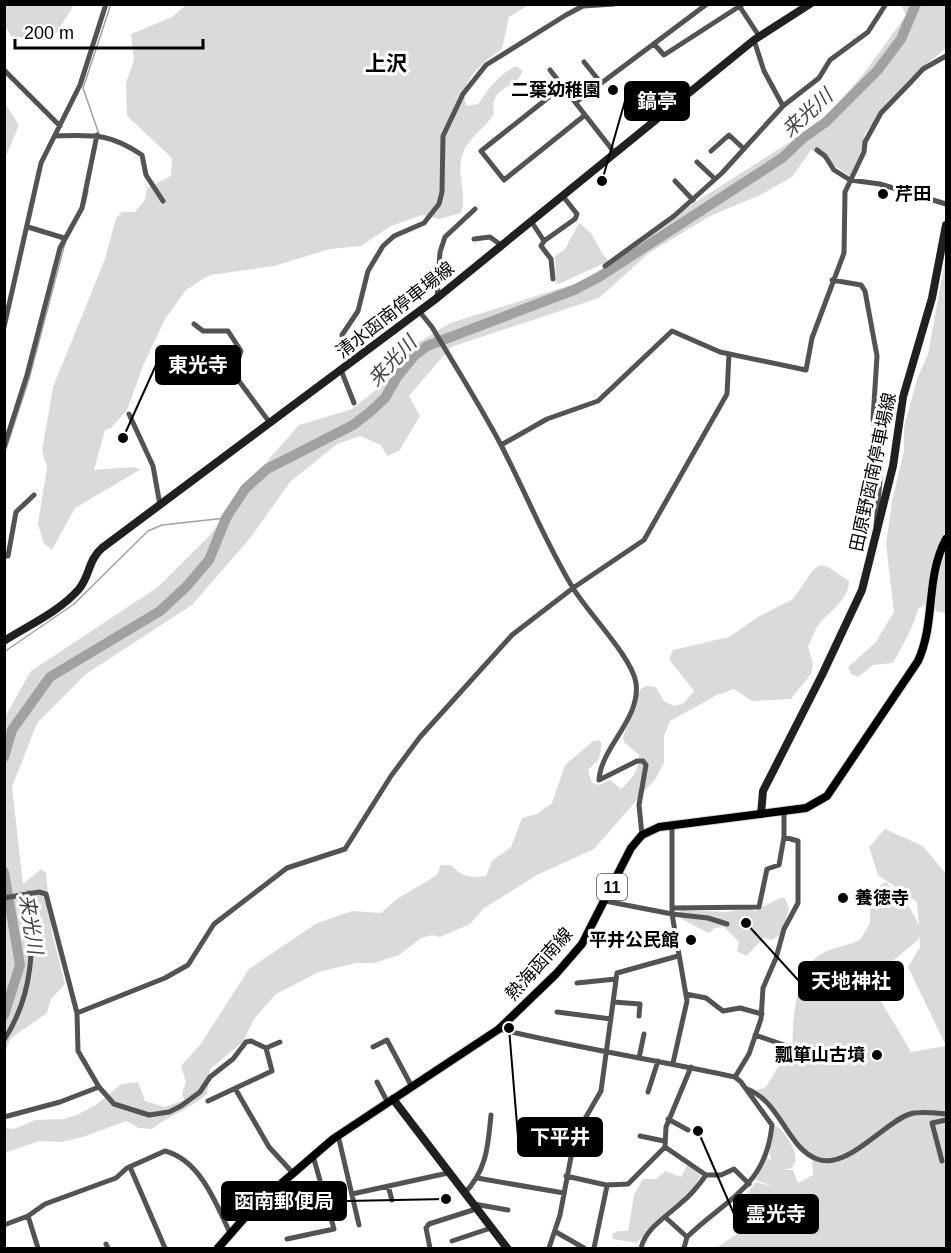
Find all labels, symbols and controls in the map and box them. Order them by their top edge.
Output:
scale bar [15,12,202,50]
text: 200 m [24,23,74,43]
district label: 上沢 [365,52,407,75]
place label: 二葉幼稚園 [511,80,601,100]
callout: 鎬亭 [625,82,689,120]
marker: 二葉幼稚園 [606,83,620,97]
water label: 来光川 [777,83,838,141]
text: 鎬亭 [637,90,677,112]
place label: 芹田 [895,184,931,204]
marker: 芹田 [876,187,890,201]
street label: 清水函南停車場線 [332,258,458,362]
water label: 来光川 [363,330,422,390]
callout: 東光寺 [156,346,240,384]
text: 東光寺 [168,354,228,376]
street label: 田原野函南停車場線 [846,391,900,553]
road number: 11 [597,874,627,900]
place label: 養徳寺 [855,888,909,908]
marker: 養徳寺 [836,891,850,905]
water label: 来光川 [15,893,47,957]
street label: 熱海函南線 [501,924,577,1004]
place label: 平井公民館 [589,930,679,950]
marker: 平井公民館 [684,933,698,947]
callout: 天地神社 [799,962,903,1000]
text: 天地神社 [811,970,891,992]
place label: 瓢箪山古墳 [775,1045,865,1065]
marker: 瓢箪山古墳 [870,1048,884,1062]
callout: 下平井 [518,1118,602,1156]
text: 下平井 [530,1126,590,1148]
callout: 函南郵便局 [222,1182,346,1220]
text: 函南郵便局 [234,1190,334,1212]
callout: 霊光寺 [734,1195,818,1233]
text: 霊光寺 [746,1203,806,1225]

